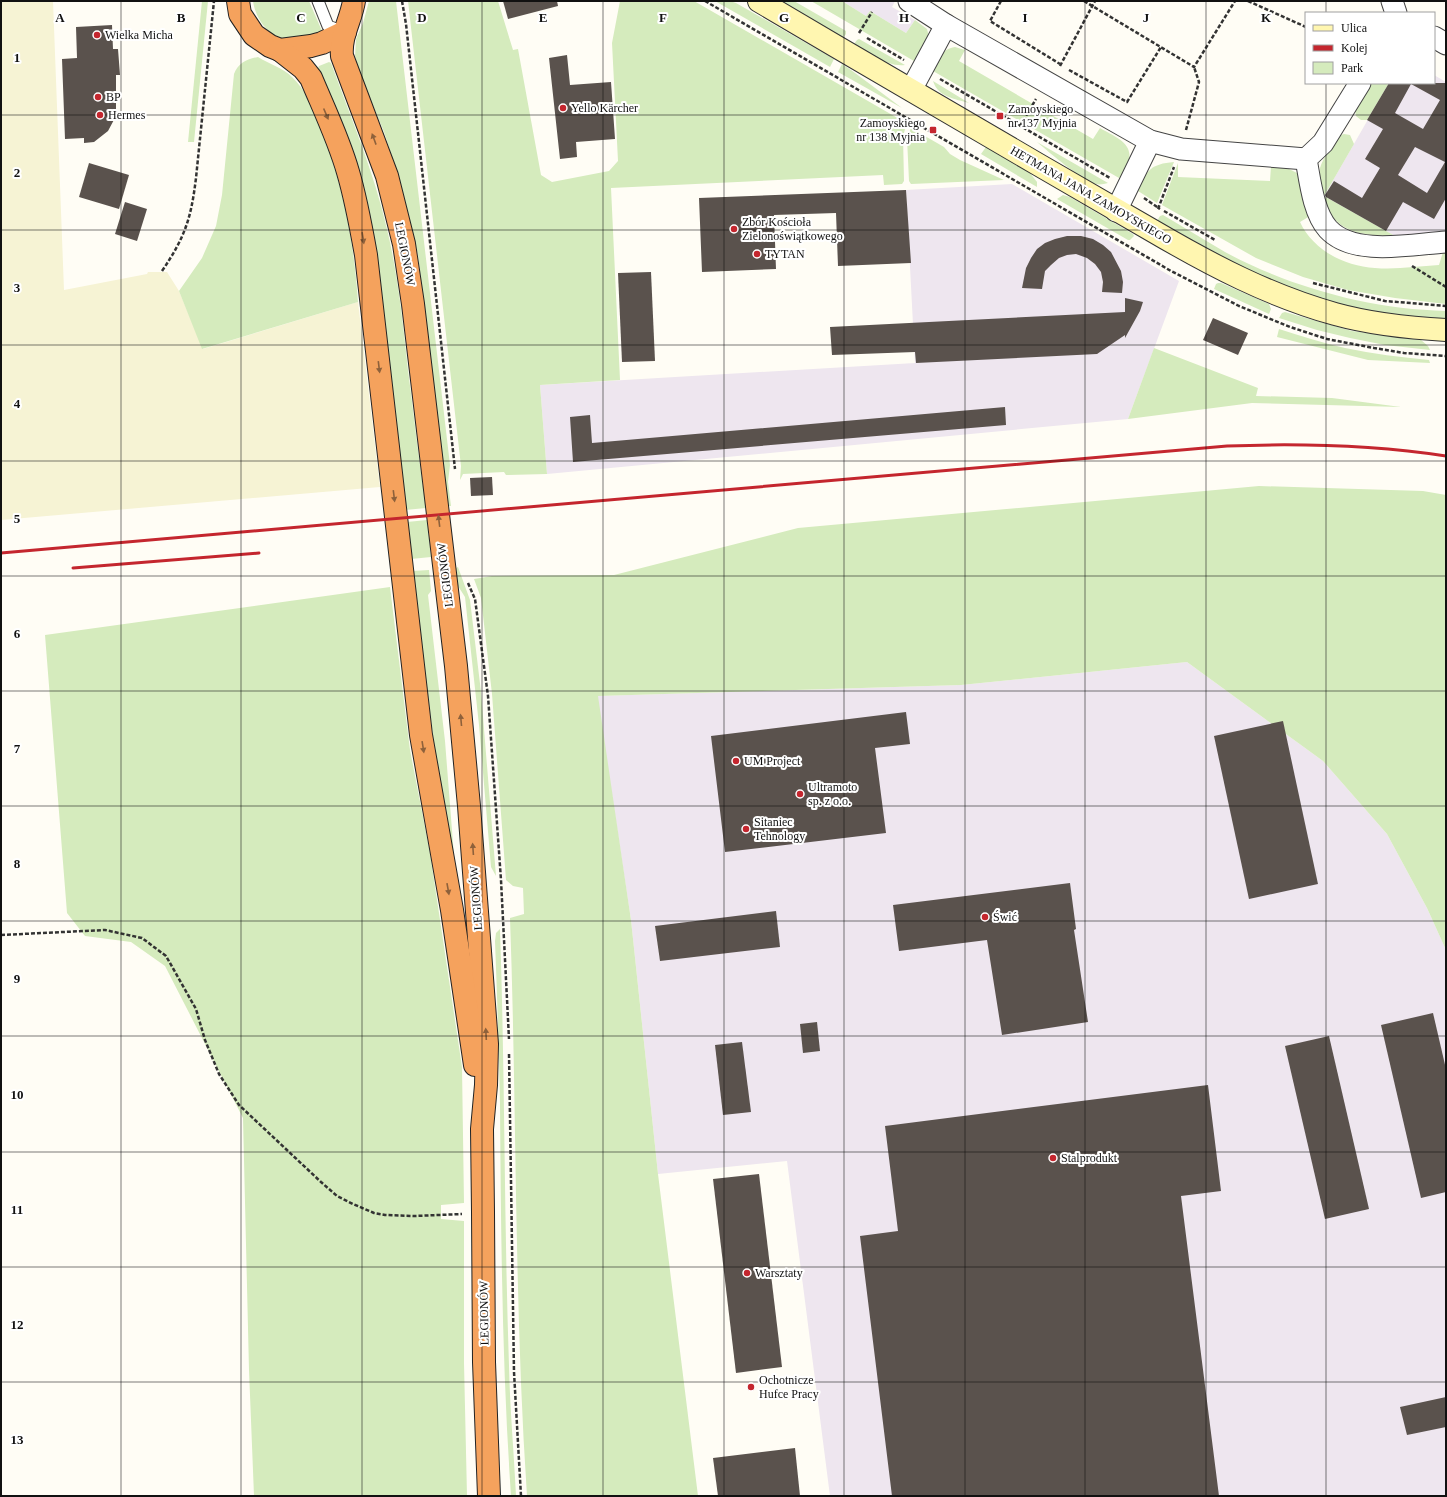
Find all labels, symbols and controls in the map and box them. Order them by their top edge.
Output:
text: A [55,10,65,25]
text: B [177,10,186,25]
text: C [296,10,306,25]
text: D [417,10,427,25]
text: E [539,10,547,25]
text: F [659,10,667,25]
text: G [779,10,789,25]
text: H [899,10,909,25]
text: I [1022,10,1028,25]
text: J [1143,10,1150,25]
text: K [1261,10,1272,25]
legend [1305,12,1435,84]
text: Ulica [1341,21,1368,35]
place label: Wielka Micha [105,28,173,42]
marker: Wielka Micha [92,30,102,40]
text: Kolej [1341,41,1368,55]
text: 1 [14,50,20,65]
text: Park [1341,61,1363,75]
place label: BP [106,90,121,104]
marker: BP [93,92,103,102]
place label: Yello Kärcher [571,101,638,115]
place label: Zamoyskiego nr 137 Myjnia [1008,102,1077,130]
marker: Yello Kärcher [558,103,568,113]
place label: Hermes [108,108,146,122]
one-way arrow [323,108,330,120]
marker: Hermes [95,110,105,120]
marker: Zamoyskiego nr 137 Myjnia [995,111,1005,121]
place label: Zamoyskiego nr 138 Myjnia [856,116,926,144]
marker: Zamoyskiego nr 138 Myjnia [928,125,938,135]
one-way arrow [371,133,377,145]
street label: HETMANA JANA ZAMOYSKIEGO [1008,143,1174,247]
text: 2 [14,165,20,180]
place label: Zbór Kościoła Zielonoświątkowego [742,215,843,243]
street label: LEGIONÓW [392,221,418,288]
marker: Zbór Kościoła Zielonoświątkowego [729,224,739,234]
one-way arrow [360,232,366,244]
place label: TYTAN [765,247,805,261]
marker: TYTAN [752,249,762,259]
text: 3 [14,280,21,295]
one-way arrow [375,361,382,373]
text: 4 [14,396,21,411]
one-way arrow [390,490,397,503]
text: 5 [14,511,21,526]
one-way arrow [436,515,442,527]
street label: LEGIONÓW [434,541,456,608]
text: 6 [14,626,21,641]
one-way arrow [457,713,464,726]
text: 7 [14,741,21,756]
one-way arrow [420,741,426,753]
place label: UM Project [744,754,801,768]
marker: UM Project [731,756,741,766]
place label: Ultramoto sp. z o.o. [808,780,857,808]
marker: Ultramoto sp. z o.o. [795,789,805,799]
place label: Sitaniec Tehnology [754,815,805,843]
marker: Sitaniec Tehnology [741,824,751,834]
one-way arrow [469,843,476,855]
text: 8 [14,856,21,871]
street label: LEGIONÓW [467,865,485,931]
one-way arrow [446,883,452,895]
place label: Świć [993,910,1017,924]
marker: Świć [980,912,990,922]
text: 9 [14,971,21,986]
one-way arrow [483,1028,490,1040]
text: 10 [11,1087,24,1102]
place label: Stalprodukt [1061,1151,1118,1165]
marker: Stalprodukt [1048,1153,1058,1163]
text: 11 [11,1202,23,1217]
place label: Warsztaty [755,1266,803,1280]
marker: Warsztaty [742,1268,752,1278]
street label: LEGIONÓW [476,1280,492,1345]
text: 12 [11,1317,24,1332]
place label: Ochotnicze Hufce Pracy [759,1373,819,1401]
marker: Ochotnicze Hufce Pracy [746,1382,756,1392]
text: 13 [11,1432,24,1447]

